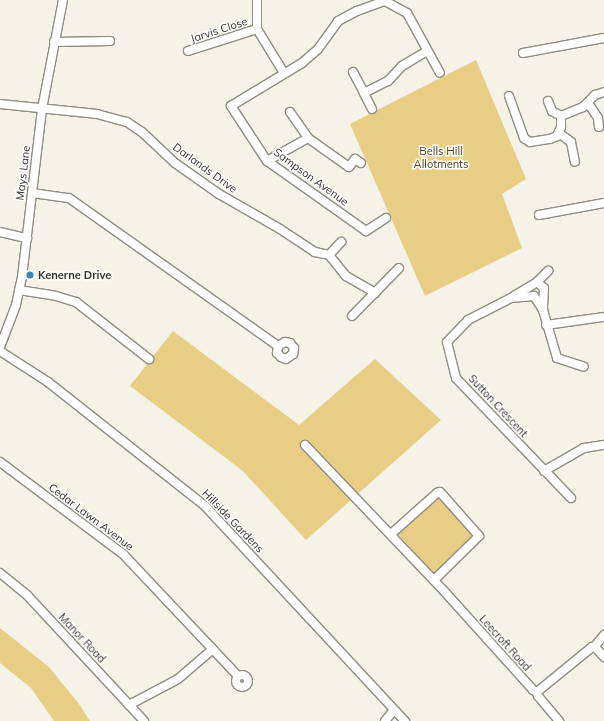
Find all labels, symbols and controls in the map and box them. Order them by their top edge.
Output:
street label: Jarvis Close [189,15,249,45]
street label: Darlands Drive [170,140,240,196]
street label: Mays Lane [13,145,33,201]
street label: Sampson Avenue [271,145,351,209]
park label: Bells Hill Allotments [414,145,468,171]
place label: Kenerne Drive [38,268,111,282]
marker: Kenerne Drive [25,270,35,280]
street label: Sutton Crescent [466,372,530,440]
street label: Cedar Lawn Avenue [46,481,136,553]
street label: Hillside Gardens [199,487,267,555]
street label: Manor Road [56,611,108,665]
street label: Leecroft Road [476,612,534,674]

